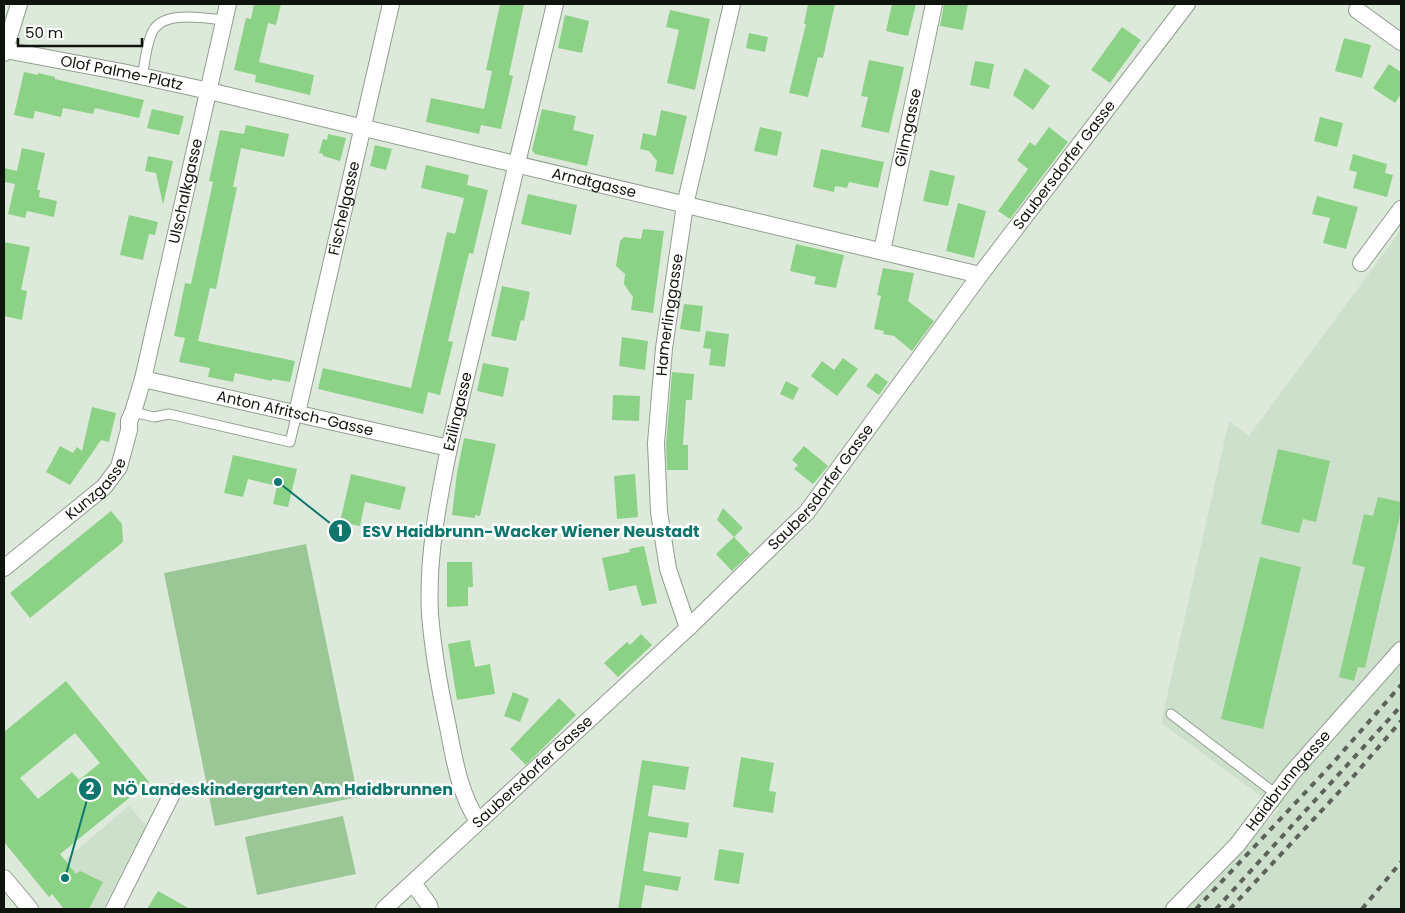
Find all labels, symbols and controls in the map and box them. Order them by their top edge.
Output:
scale bar [18,15,141,47]
text: 50 m [25,22,63,43]
street label: Olof Palme-Platz [59,50,185,95]
street label: Gilmgasse [889,86,926,169]
street label: Saubersdorfer Gasse [1007,96,1120,234]
street label: Ulschalkgasse [163,136,207,246]
street label: Fischelgasse [323,159,365,257]
street label: Arndtgasse [550,162,639,203]
street label: Hamerlinggasse [651,252,688,377]
street label: Ezilingasse [438,370,477,453]
street label: Anton Afritsch-Gasse [215,385,376,441]
street label: Saubersdorfer Gasse [763,419,878,555]
street label: Kunzgasse [61,456,131,524]
callout: ESV Haidbrunn-Wacker Wiener Neustadt [327,515,709,546]
text: 1 [337,520,343,541]
text: ESV Haidbrunn-Wacker Wiener Neustadt [362,520,700,543]
street label: Saubersdorfer Gasse [467,710,597,833]
street label: Haidbrunngasse [1240,725,1335,835]
callout: NÖ Landeskindergarten Am Haidbrunnen [78,774,463,805]
text: 2 [86,778,95,799]
text: NÖ Landeskindergarten Am Haidbrunnen [113,778,453,801]

